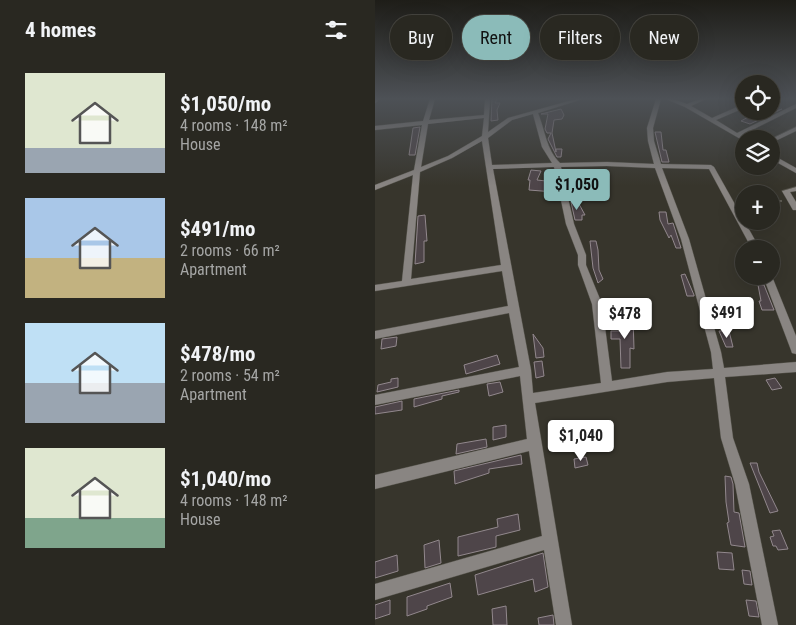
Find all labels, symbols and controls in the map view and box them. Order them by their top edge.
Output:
chip: Buy [390,15,452,60]
chip: Rent [462,15,530,60]
chip: Filters [540,15,620,60]
chip: New [630,15,698,60]
icon: filters [322,16,350,44]
text: 4 homes [25,18,96,42]
map controls [735,75,780,285]
button: locate [735,75,780,120]
text: $1,050/mo [180,92,271,116]
icon: home [65,93,125,153]
text: 4 rooms · 148 m² [180,116,288,135]
button: layers [735,130,780,175]
text: House [180,135,220,154]
pin: $1,050 [536,168,618,211]
text: $1,050 [555,175,599,194]
button: + [735,185,780,230]
text: $491/mo [180,217,255,241]
icon: home [65,218,125,278]
button: − [735,240,780,285]
text: 2 rooms · 66 m² [180,241,280,260]
text: Apartment [180,260,247,279]
pin: $491 [697,296,757,339]
pin: $478 [595,298,655,340]
text: $491 [711,303,743,322]
text: $478 [609,304,641,323]
text: $478/mo [180,342,255,366]
icon: home [65,343,125,403]
text: 2 rooms · 54 m² [180,366,280,385]
text: Apartment [180,385,247,404]
pin: $1,040 [540,420,622,462]
text: $1,040 [559,426,603,445]
text: $1,040/mo [180,467,271,491]
icon: home [65,468,125,528]
text: 4 rooms · 148 m² [180,491,288,510]
text: House [180,510,220,529]

